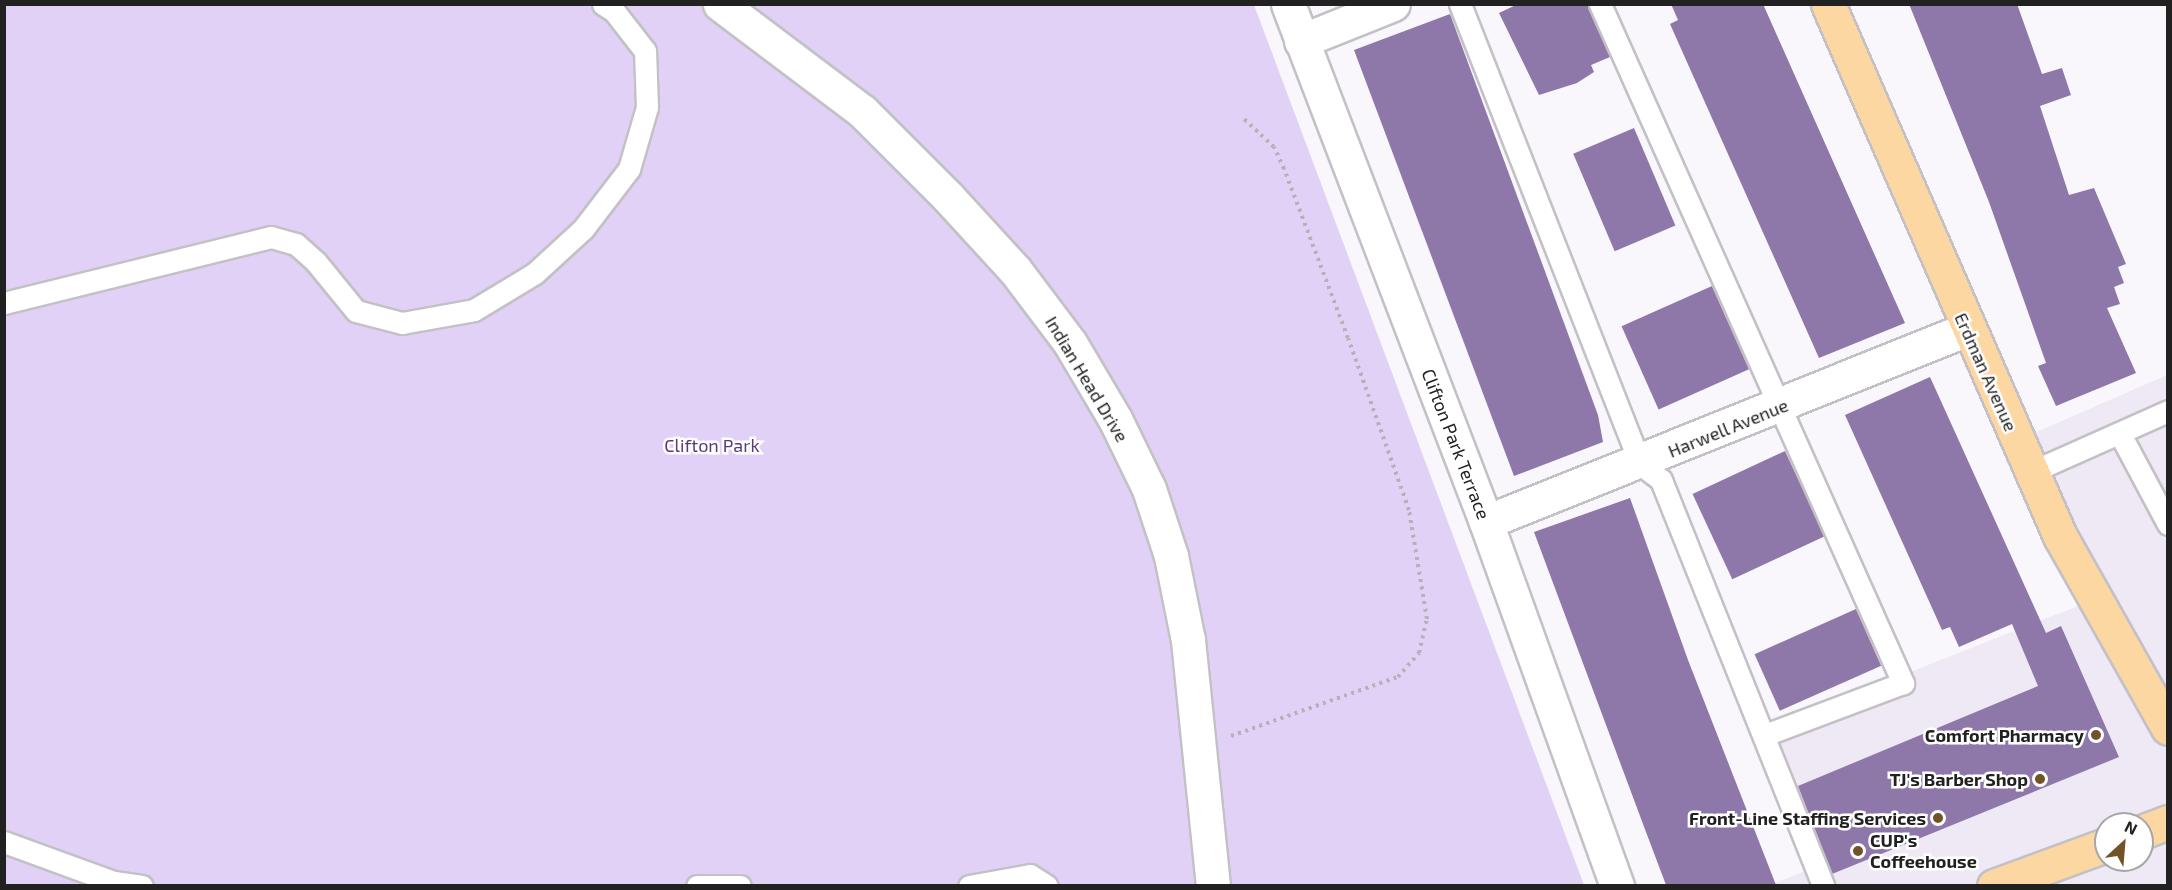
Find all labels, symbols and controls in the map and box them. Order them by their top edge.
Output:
street label: Erdman Avenue [1950,309,2022,435]
street label: Indian Head Drive [1041,312,1133,446]
street label: Clifton Park Terrace [1417,365,1495,523]
street label: Harwell Avenue [1664,394,1792,462]
park label: Clifton Park [664,434,760,456]
place label: Comfort Pharmacy [1925,724,2084,746]
marker: Comfort Pharmacy [2089,728,2103,742]
place label: TJ's Barber Shop [1889,768,2028,790]
marker: TJ's Barber Shop [2033,772,2047,786]
place label: Front-Line Staffing Services [1689,807,1926,829]
marker: Front-Line Staffing Services [1931,811,1945,825]
north arrow [2094,812,2154,872]
text: N [2122,816,2141,838]
place label: CUP's Coffeehouse [1870,830,1977,872]
marker: CUP's Coffeehouse [1851,844,1865,858]

